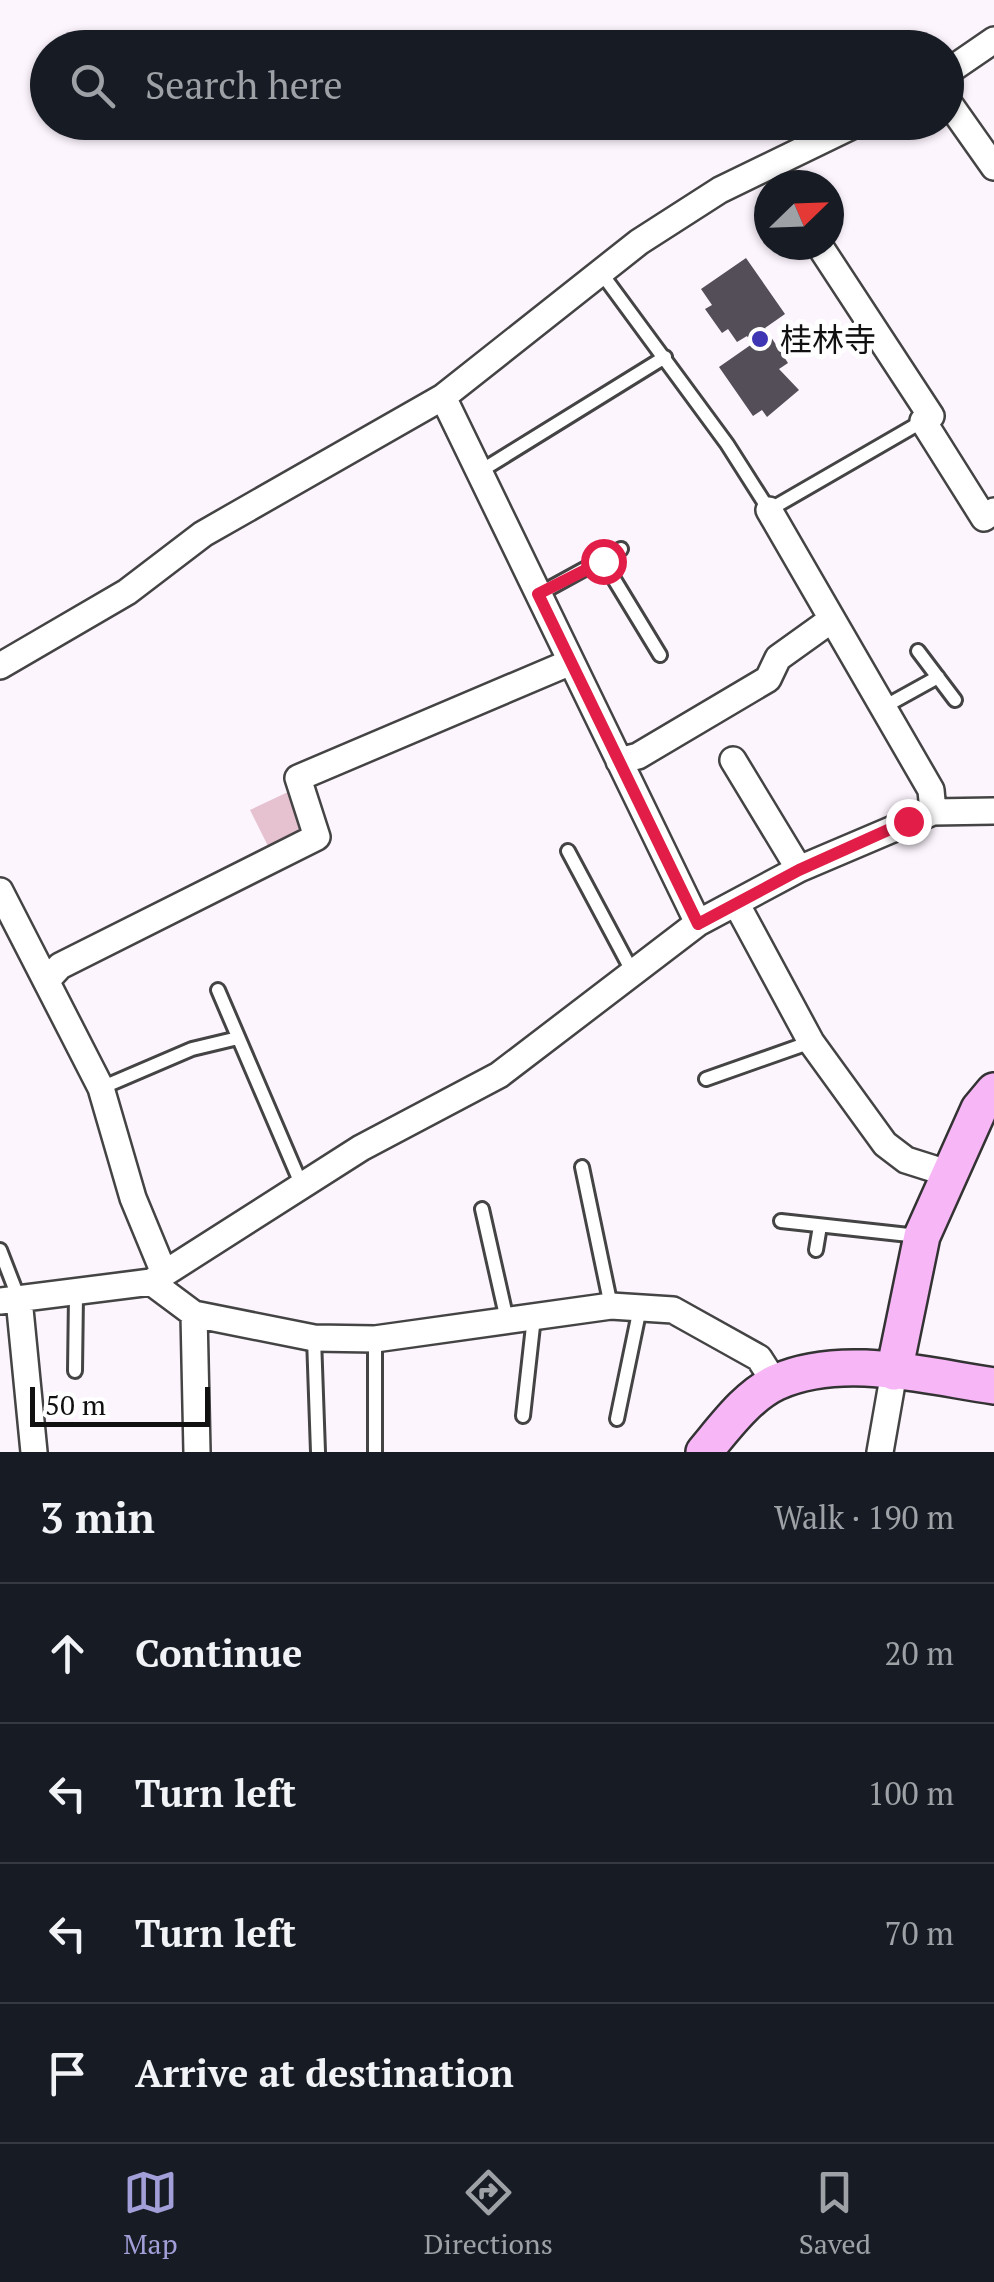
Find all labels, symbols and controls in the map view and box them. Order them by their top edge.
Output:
search box [30,30,964,140]
icon: search [65,58,120,113]
text: Search here [145,60,343,110]
north arrow [754,170,844,260]
place label: 桂林寺 [780,318,876,360]
marker: 桂林寺 [749,328,771,350]
route start [581,539,627,585]
route end [886,799,932,845]
scale bar [30,1382,210,1426]
text: 50 m [45,1386,106,1423]
text: 3 min [40,1489,155,1545]
text: Walk · 190 m [774,1496,954,1538]
icon: ahead [40,1626,95,1681]
text: Continue [135,1628,302,1678]
text: 20 m [884,1632,954,1674]
icon: left [40,1766,95,1821]
text: Turn left [135,1768,296,1818]
text: 100 m [867,1772,954,1814]
icon: left [40,1906,95,1961]
text: Turn left [135,1908,296,1958]
text: 70 m [884,1912,954,1954]
icon: arrive [40,2046,95,2101]
text: Arrive at destination [135,2048,514,2098]
tab: Map [123,2165,178,2262]
tab: Directions [424,2165,553,2262]
tab: Saved [799,2165,871,2262]

